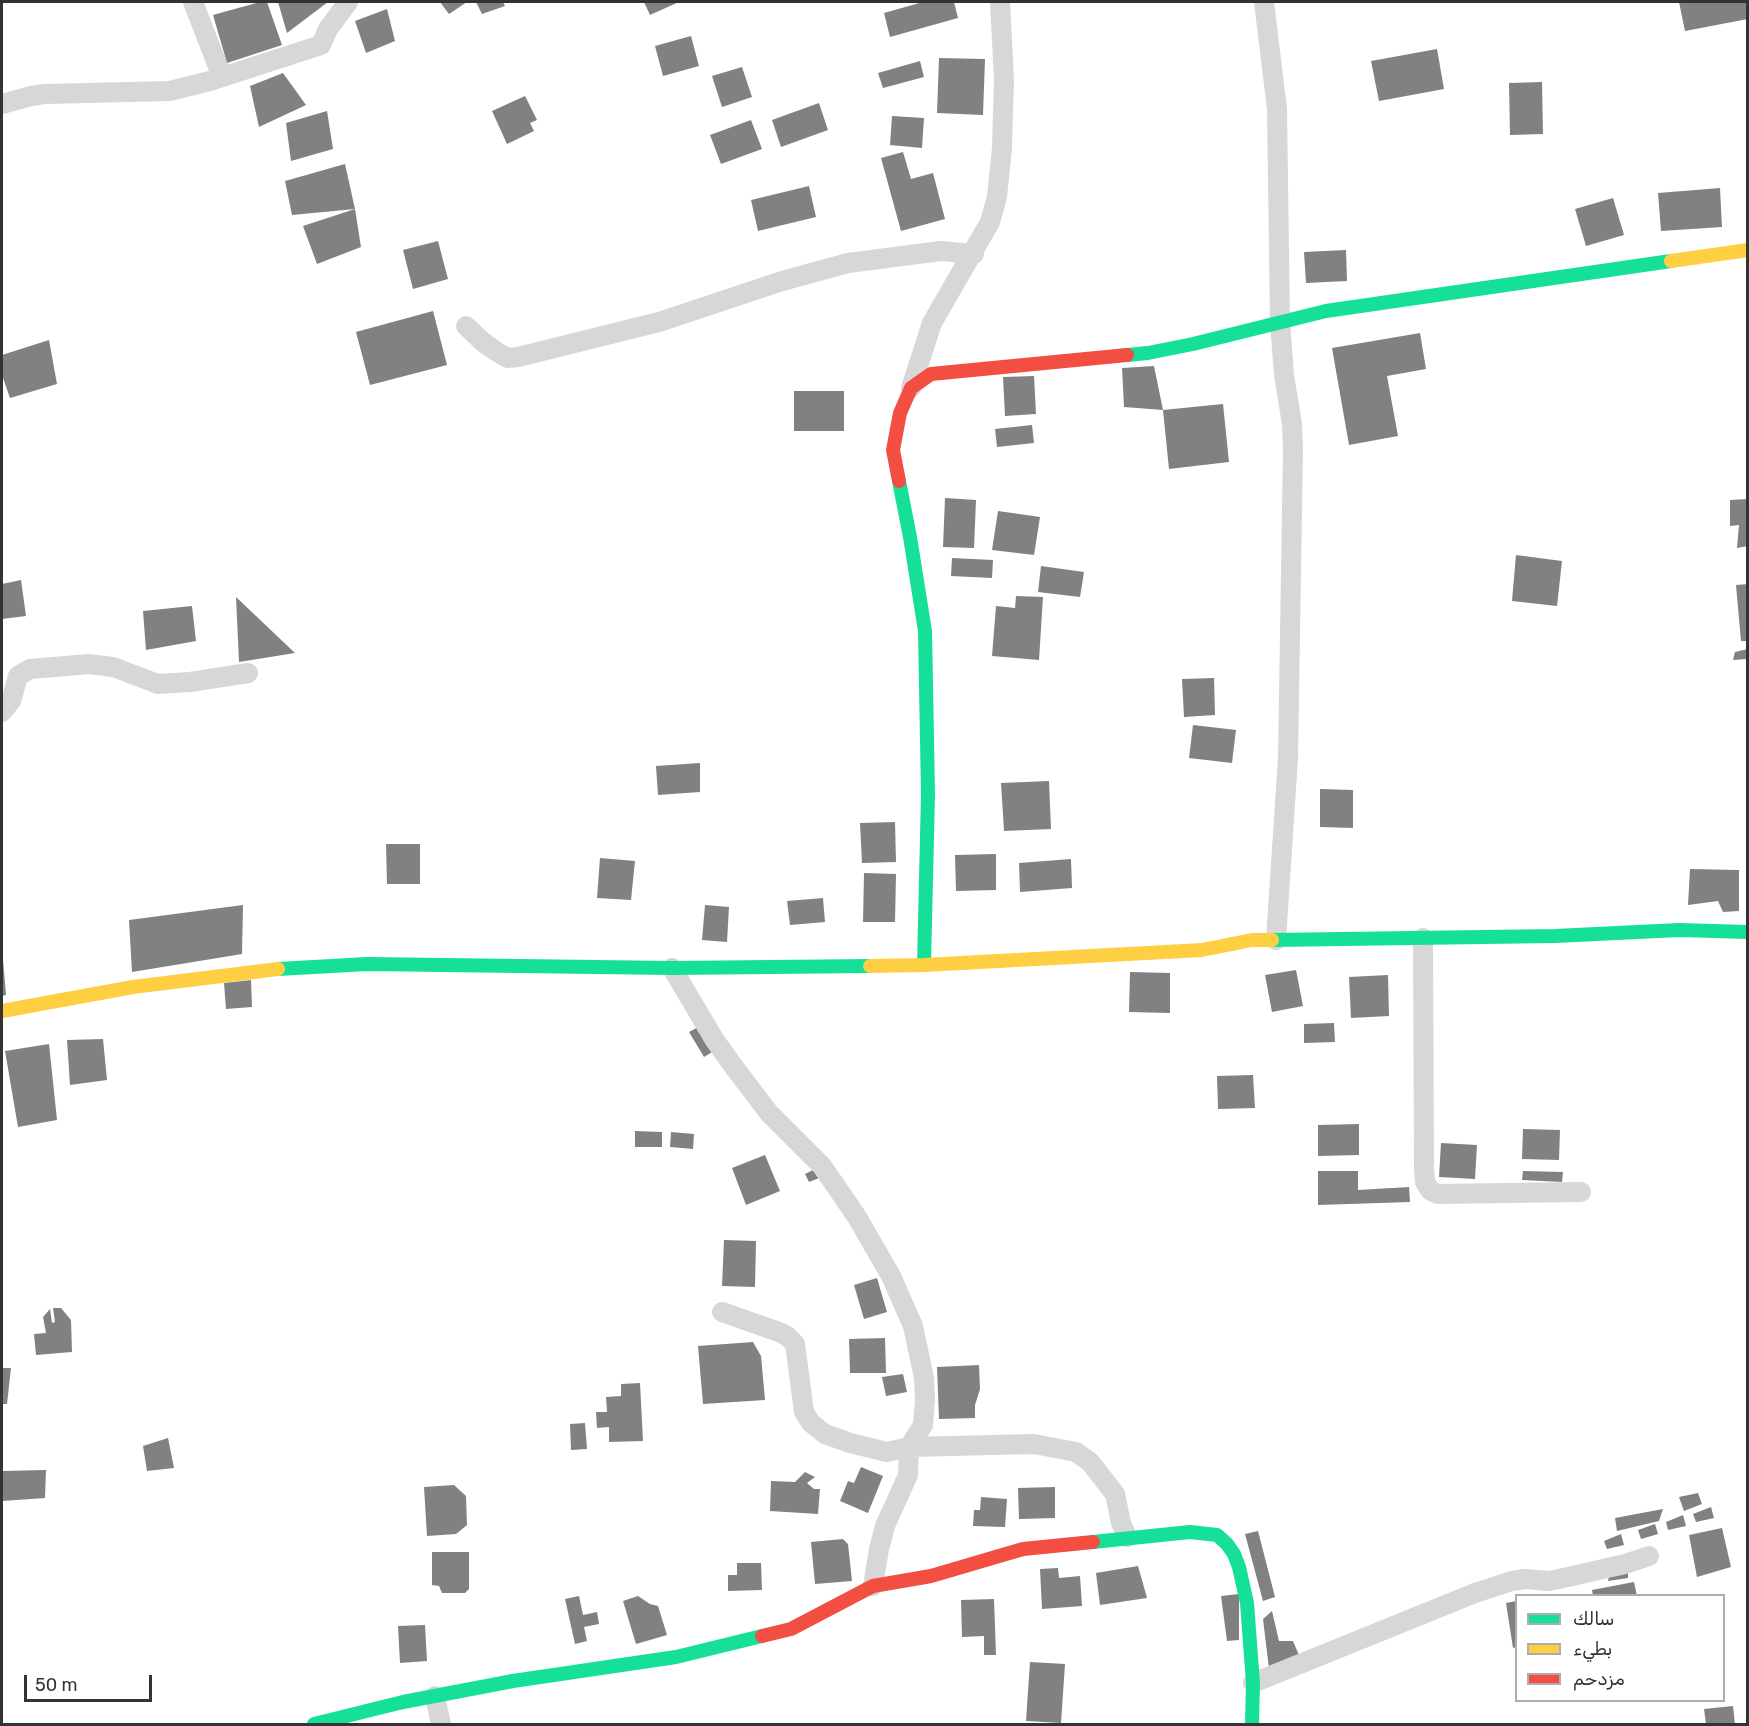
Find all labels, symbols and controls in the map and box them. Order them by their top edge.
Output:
legend [1515,1594,1725,1702]
text: سالك [1573,1608,1614,1630]
text: بطيء [1573,1638,1612,1660]
scale bar [27,1663,154,1701]
text: مزدحم [1573,1668,1625,1690]
text: 50 m [35,1674,78,1696]

